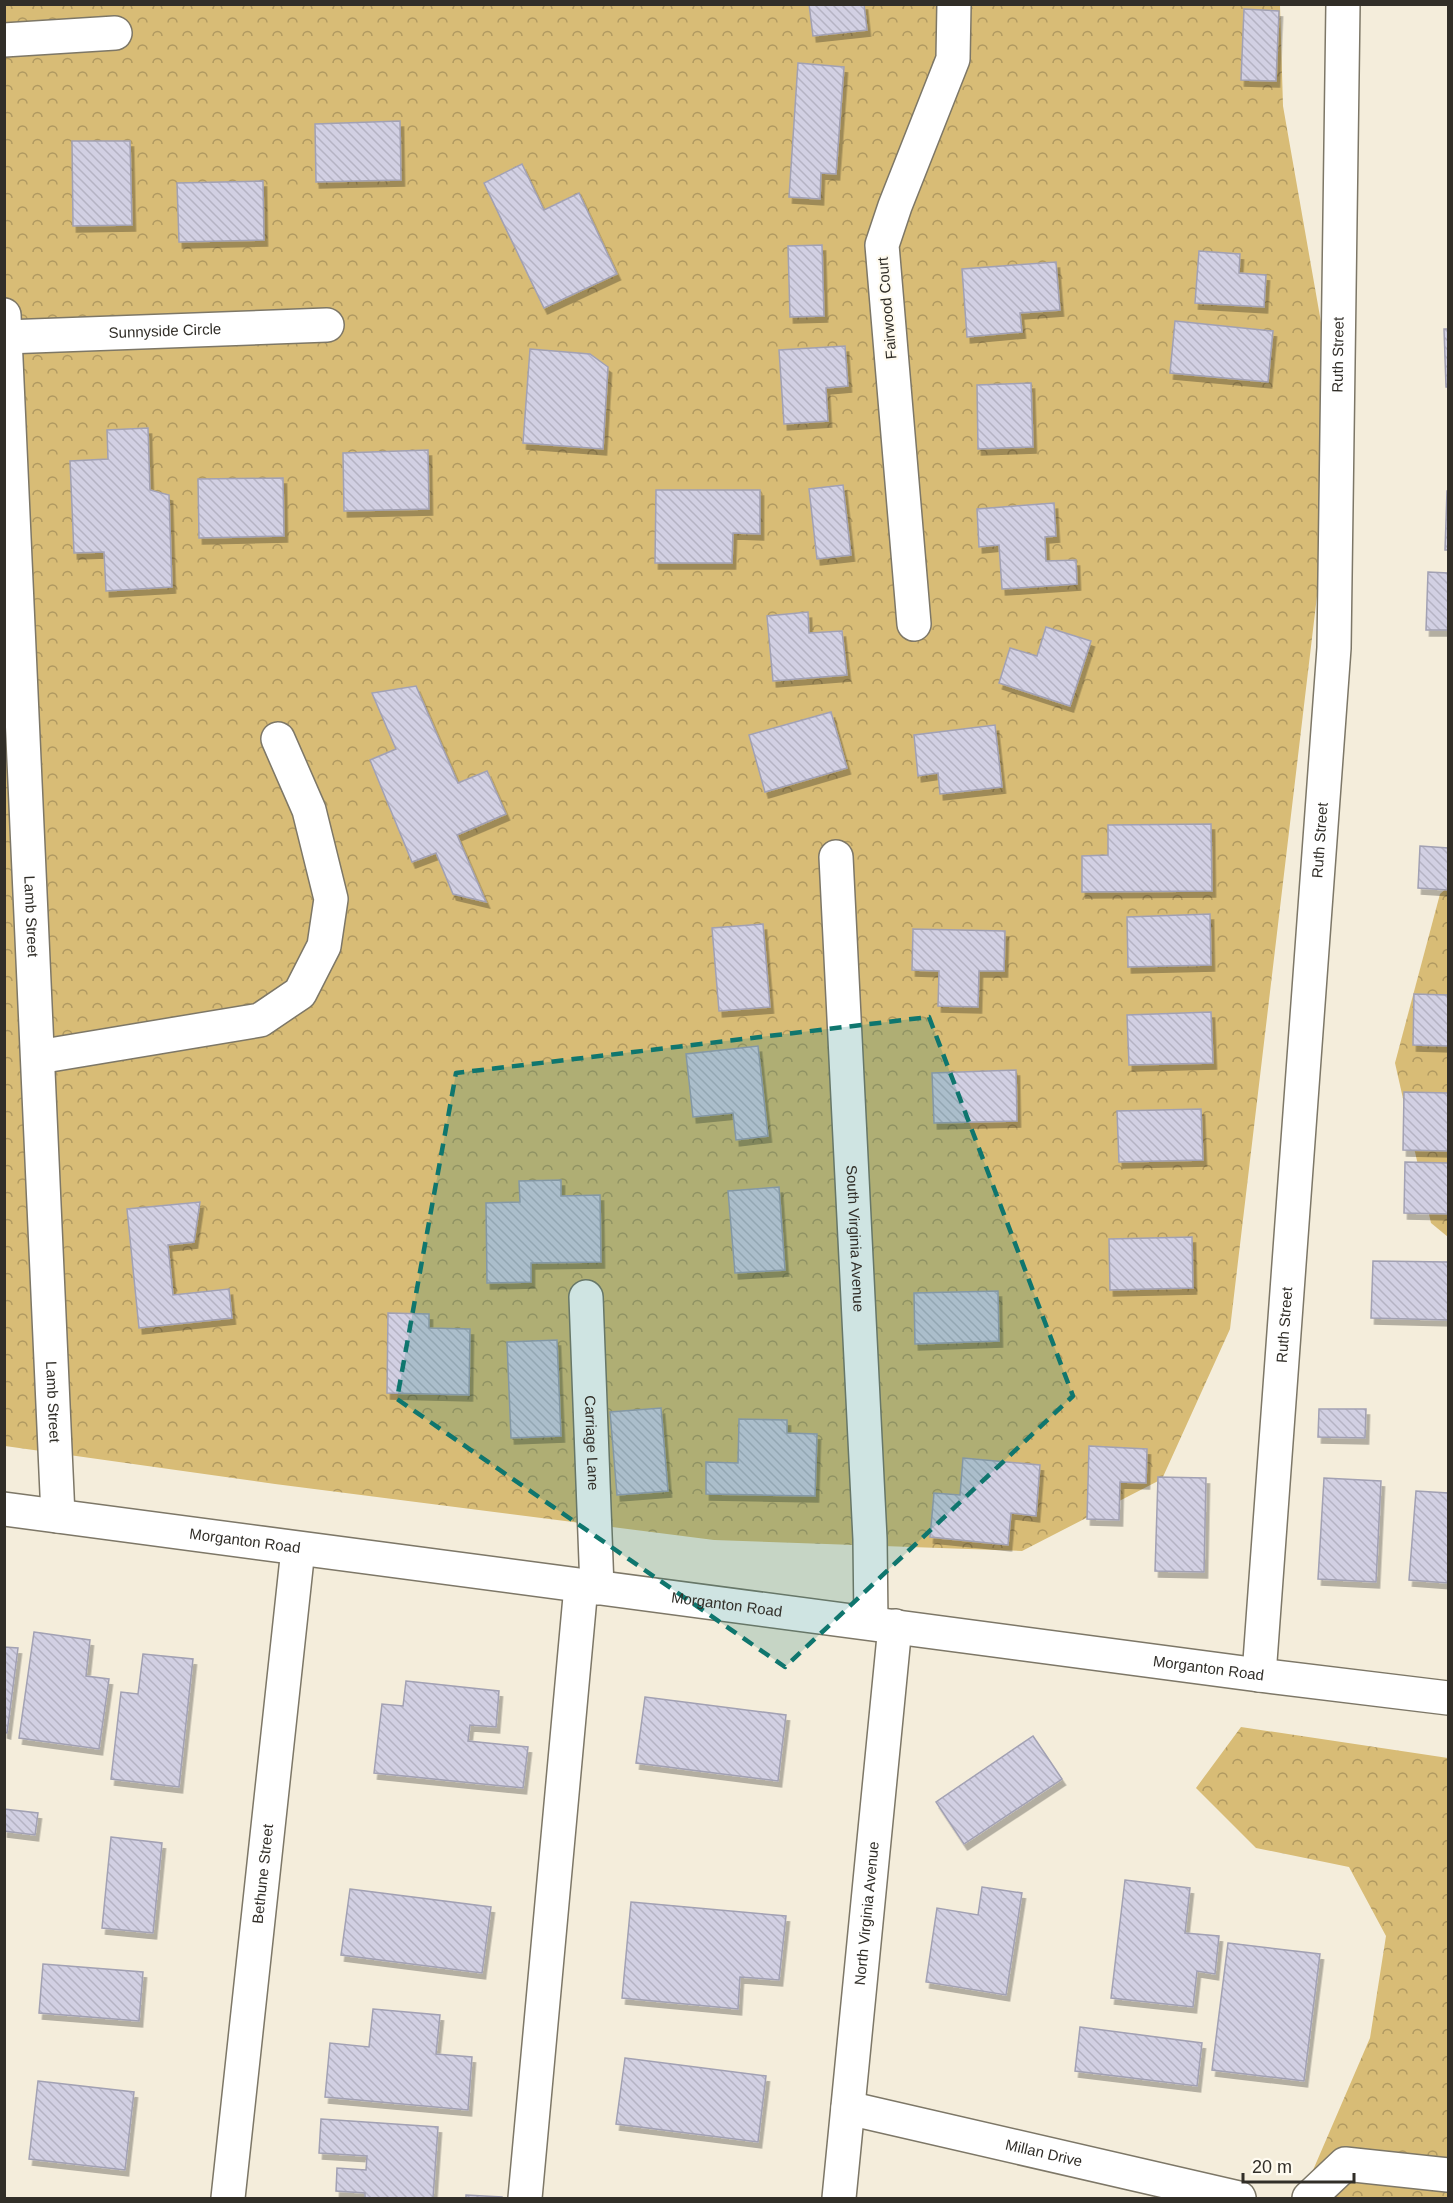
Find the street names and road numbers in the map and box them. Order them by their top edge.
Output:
street label: Fairwood Court [873,255,899,360]
street label: Ruth Street [1329,316,1347,393]
street label: Sunnyside Circle [108,320,221,341]
street label: Ruth Street [1308,801,1331,879]
street label: Lamb Street [21,875,42,958]
street label: South Virginia Avenue [843,1165,868,1312]
street label: Ruth Street [1273,1286,1295,1363]
street label: Lamb Street [43,1361,64,1444]
street label: Carriage Lane [582,1395,602,1491]
street label: Morganton Road [188,1525,301,1556]
street label: Morganton Road [670,1588,783,1620]
street label: Morganton Road [1152,1652,1265,1684]
street label: Bethune Street [249,1822,276,1925]
street label: North Virginia Avenue [851,1841,882,1986]
street label: Millan Drive [1004,2136,1084,2170]

